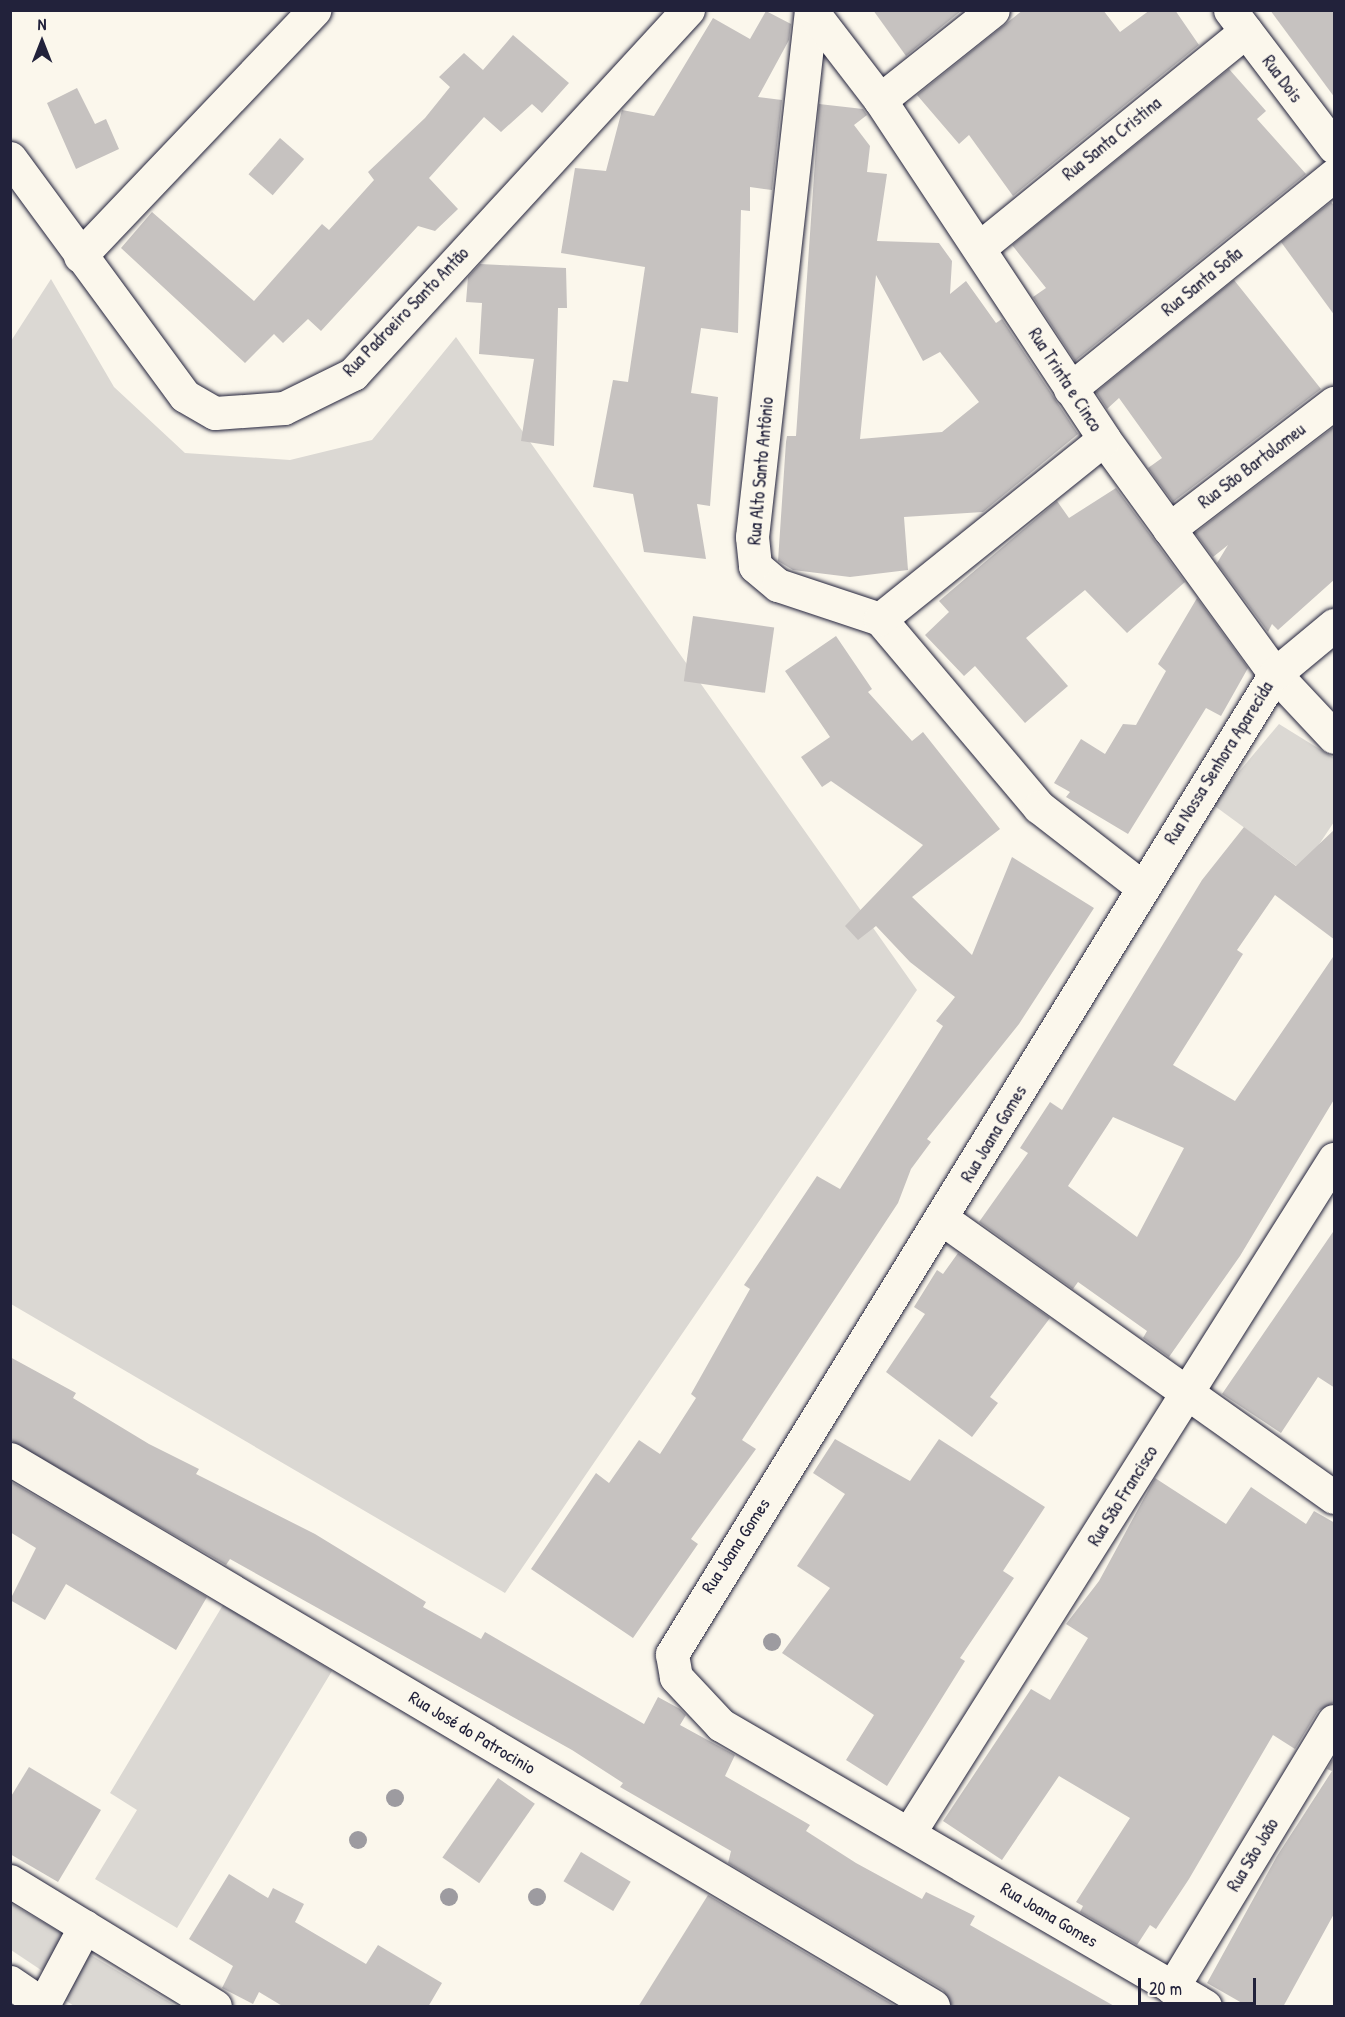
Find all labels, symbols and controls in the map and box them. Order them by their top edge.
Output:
north arrow [12,12,72,72]
text: N [38,13,46,35]
street label: Rua Dois [1257,51,1307,107]
street label: Rua Santa Cristina [1058,93,1166,185]
street label: Rua Padroeiro Santo Antão [339,243,473,381]
street label: Rua Santa Sofia [1157,243,1247,321]
street label: Rua Trinta e Cinco [1024,324,1106,436]
street label: Rua Alto Santo Antônio [744,396,778,546]
street label: Rua São Bartolomeu [1194,419,1310,513]
street label: Rua Nossa Senhora Aparecida [1160,678,1278,848]
street label: Rua Joana Gomes [957,1082,1031,1186]
street label: Rua São Francisco [1084,1442,1162,1550]
street label: Rua Joana Gomes [697,1494,775,1598]
street label: Rua José do Patrocinio [405,1687,539,1779]
street label: Rua São João [1223,1815,1283,1895]
street label: Rua Joana Gomes [997,1878,1101,1952]
scale bar [1141,1966,1260,2004]
text: 20 m [1149,1976,1182,2001]

